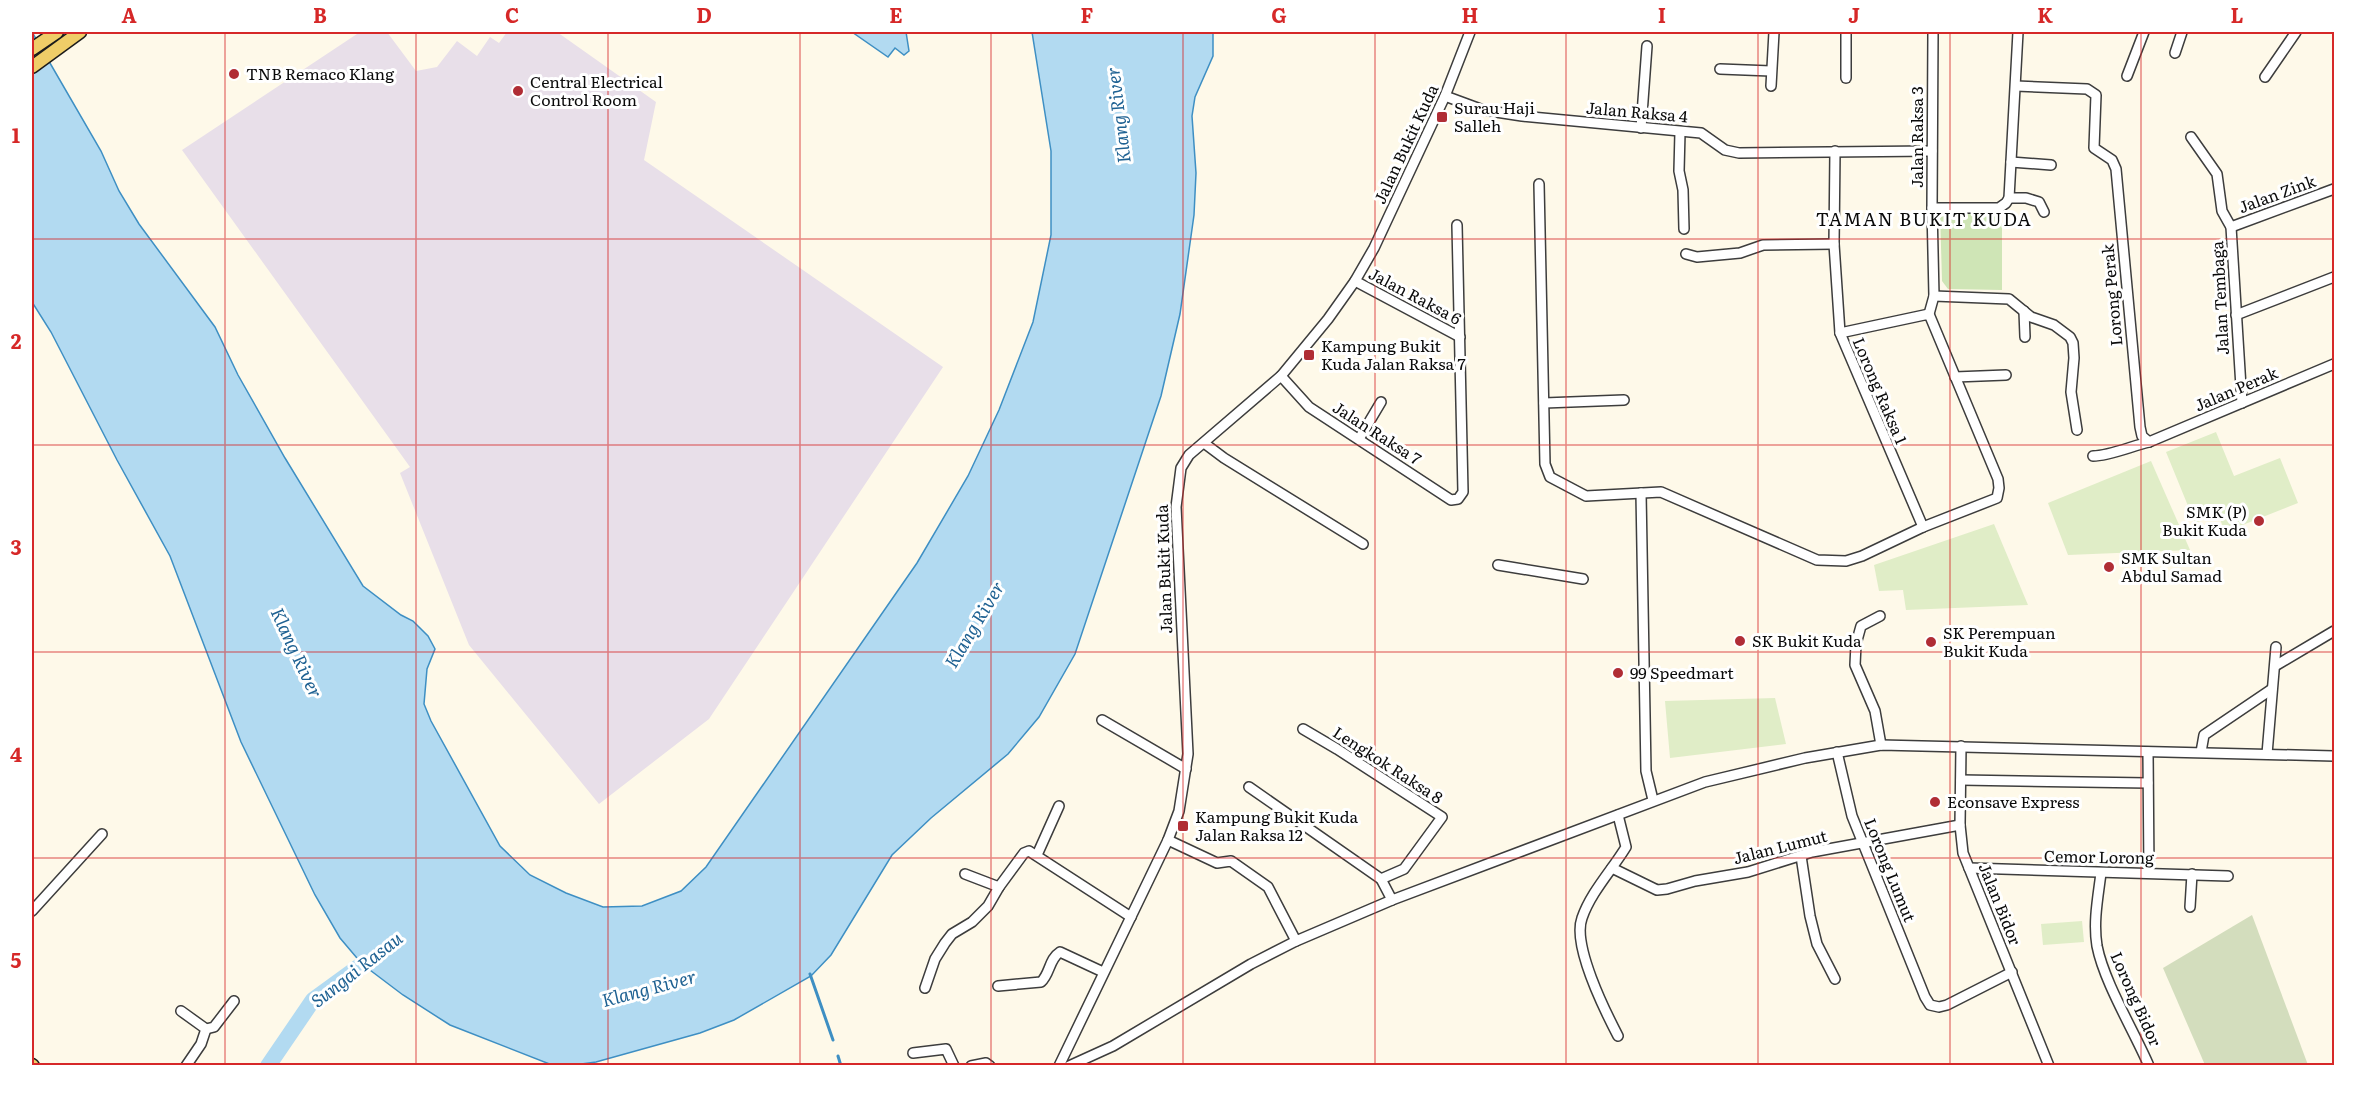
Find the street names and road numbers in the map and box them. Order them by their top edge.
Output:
street label: Jalan Bukit Kuda [1367,80,1443,207]
street label: Jalan Raksa 3 [1904,86,1928,188]
street label: Jalan Raksa 4 [1585,95,1689,127]
street label: Jalan Zink [2235,168,2319,218]
street label: Jalan Tembaga [2204,240,2234,356]
street label: Lorong Perak [2095,243,2127,347]
street label: Jalan Raksa 6 [1365,261,1466,330]
street label: Lorong Raksa 1 [1848,333,1914,448]
street label: Jalan Perak [2190,360,2281,416]
street label: Jalan Raksa 7 [1328,394,1427,470]
street label: Jalan Bukit Kuda [1149,504,1177,634]
street label: Lengkok Raksa 8 [1329,720,1448,809]
street label: Lorong Lumut [1859,814,1923,926]
street label: Jalan Lumut [1730,823,1830,869]
street label: Cemor Lorong [2044,843,2154,869]
street label: Jalan Bidor [1974,859,2028,949]
street label: Lorong Bidor [2105,948,2169,1050]

